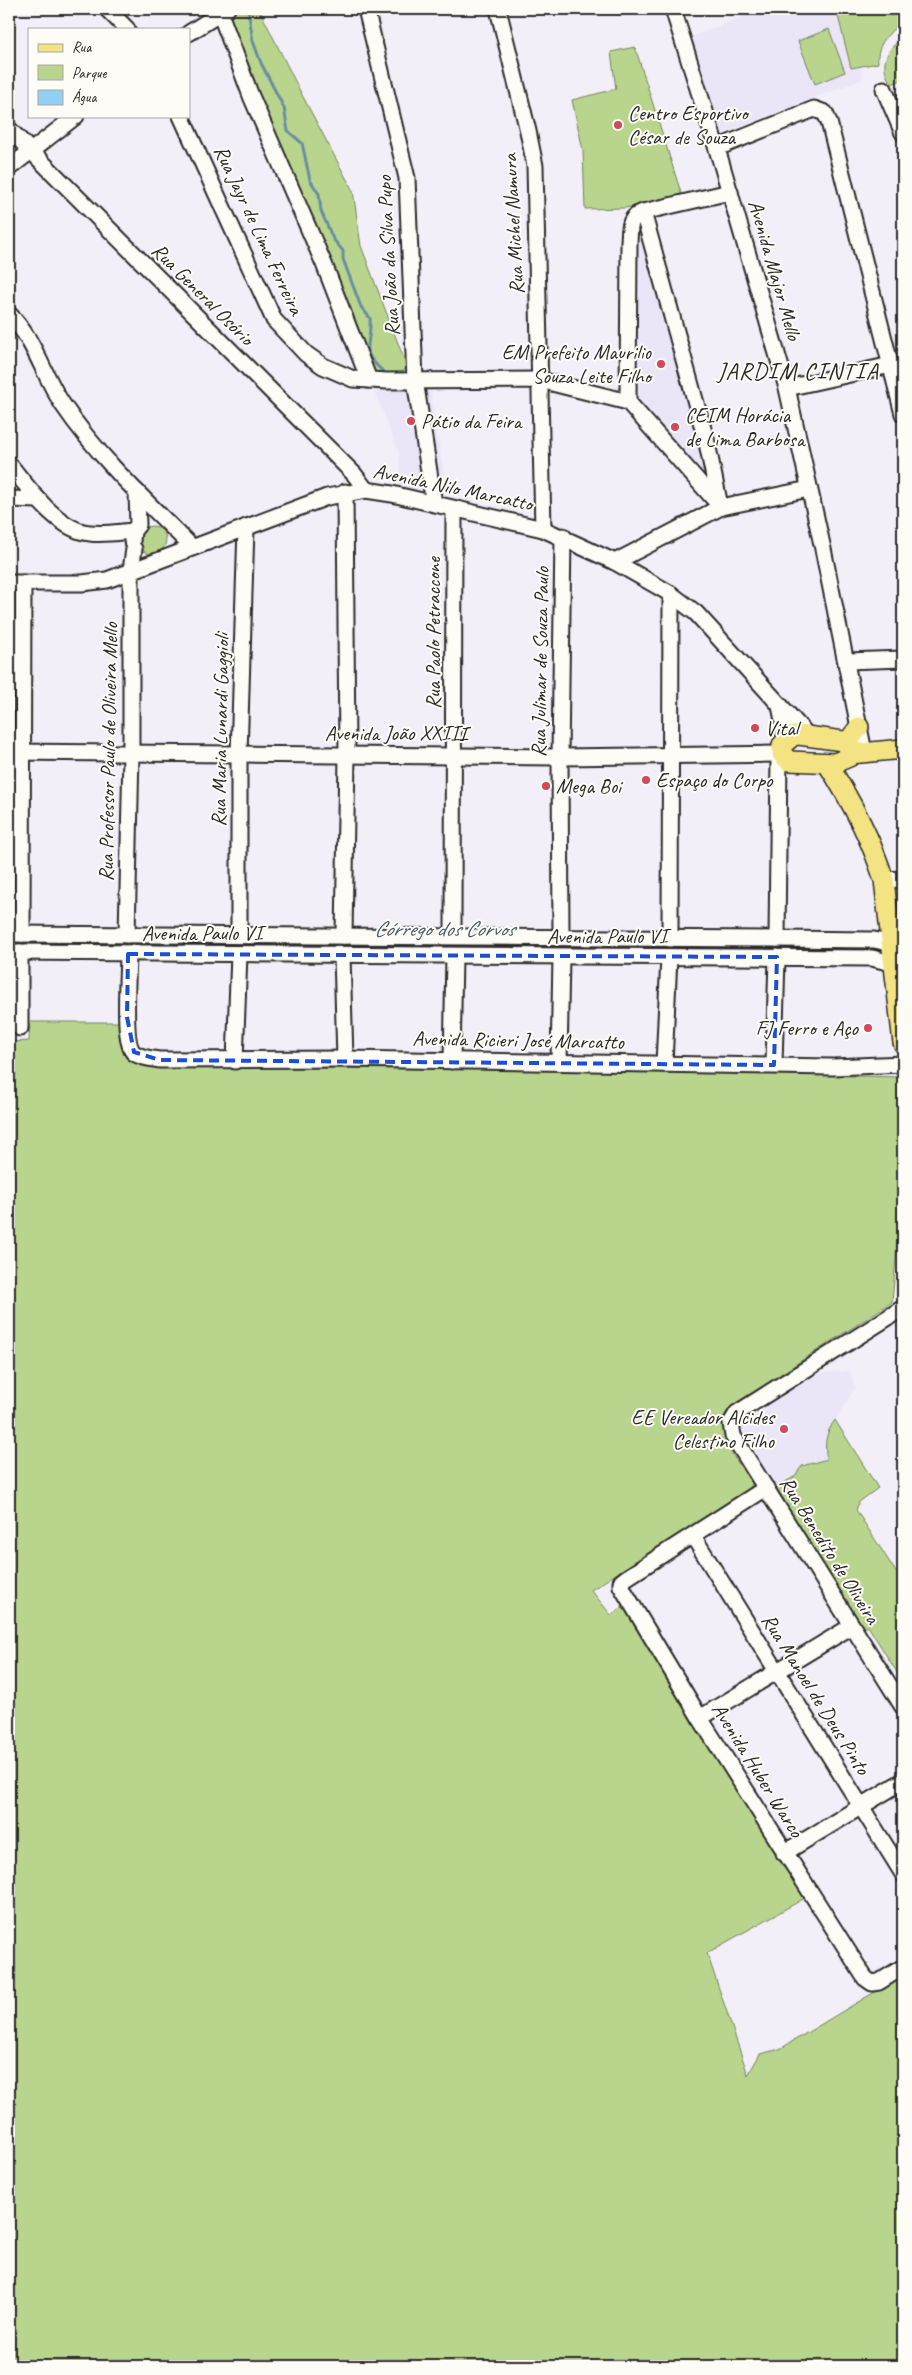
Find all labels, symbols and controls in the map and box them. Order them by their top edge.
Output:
legend [28,28,190,118]
text: Rua [72,38,92,57]
text: Parque [72,64,108,83]
text: Água [72,88,97,107]
place label: Centro Esportivo César de Souza [628,100,750,150]
marker: Centro Esportivo César de Souza [612,119,624,131]
street label: Rua Jayr de Lima Ferreira [208,141,310,321]
street label: Rua Michel Namura [496,151,530,295]
street label: Rua João da Silva Pupo [371,174,405,337]
street label: Avenida Major Mello [743,197,808,345]
street label: Rua General Osório [146,237,262,353]
place label: EM Prefeito Maurilio Souza Leite Filho [502,339,654,389]
district label: JARDIM CINTIA [716,356,879,386]
marker: EM Prefeito Maurilio Souza Leite Filho [655,358,667,370]
place label: CEIM Horácia de Lima Barbosa [685,402,807,452]
place label: Pátio da Feira [421,408,524,434]
marker: Pátio da Feira [405,415,417,427]
marker: CEIM Horácia de Lima Barbosa [669,421,681,433]
street label: Avenida Nilo Marcatto [371,457,538,517]
street label: Rua Paolo Petraccone [420,556,446,709]
street label: Rua Julimar de Souza Paulo [525,565,555,757]
street label: Rua Professor Paulo de Oliveira Mello [93,621,123,882]
street label: Rua Maria Lunardi Gaggioli [205,630,235,827]
place label: Vital [765,715,802,741]
street label: Avenida João XXIII [325,720,472,746]
marker: Vital [749,722,761,734]
place label: Espaço do Corpo [656,767,774,793]
place label: Mega Boi [556,773,624,799]
marker: Espaço do Corpo [640,774,652,786]
marker: Mega Boi [540,780,552,792]
water label: Córrego dos Corvos [374,915,517,943]
street label: Avenida Paulo VI [142,920,267,946]
street label: Avenida Paulo VI [547,923,672,949]
place label: FJ Ferro e Aço [756,1015,860,1041]
marker: FJ Ferro e Aço [862,1022,874,1034]
street label: Avenida Ricieri José Marcatto [412,1025,625,1055]
place label: EE Vereador Alcides Celestino Filho [631,1404,776,1454]
marker: EE Vereador Alcides Celestino Filho [778,1423,790,1435]
street label: Rua Benedito de Oliveira [774,1471,887,1630]
street label: Rua Manoel de Deus Pinto [756,1609,877,1781]
street label: Avenida Huber Warco [706,1698,811,1843]

